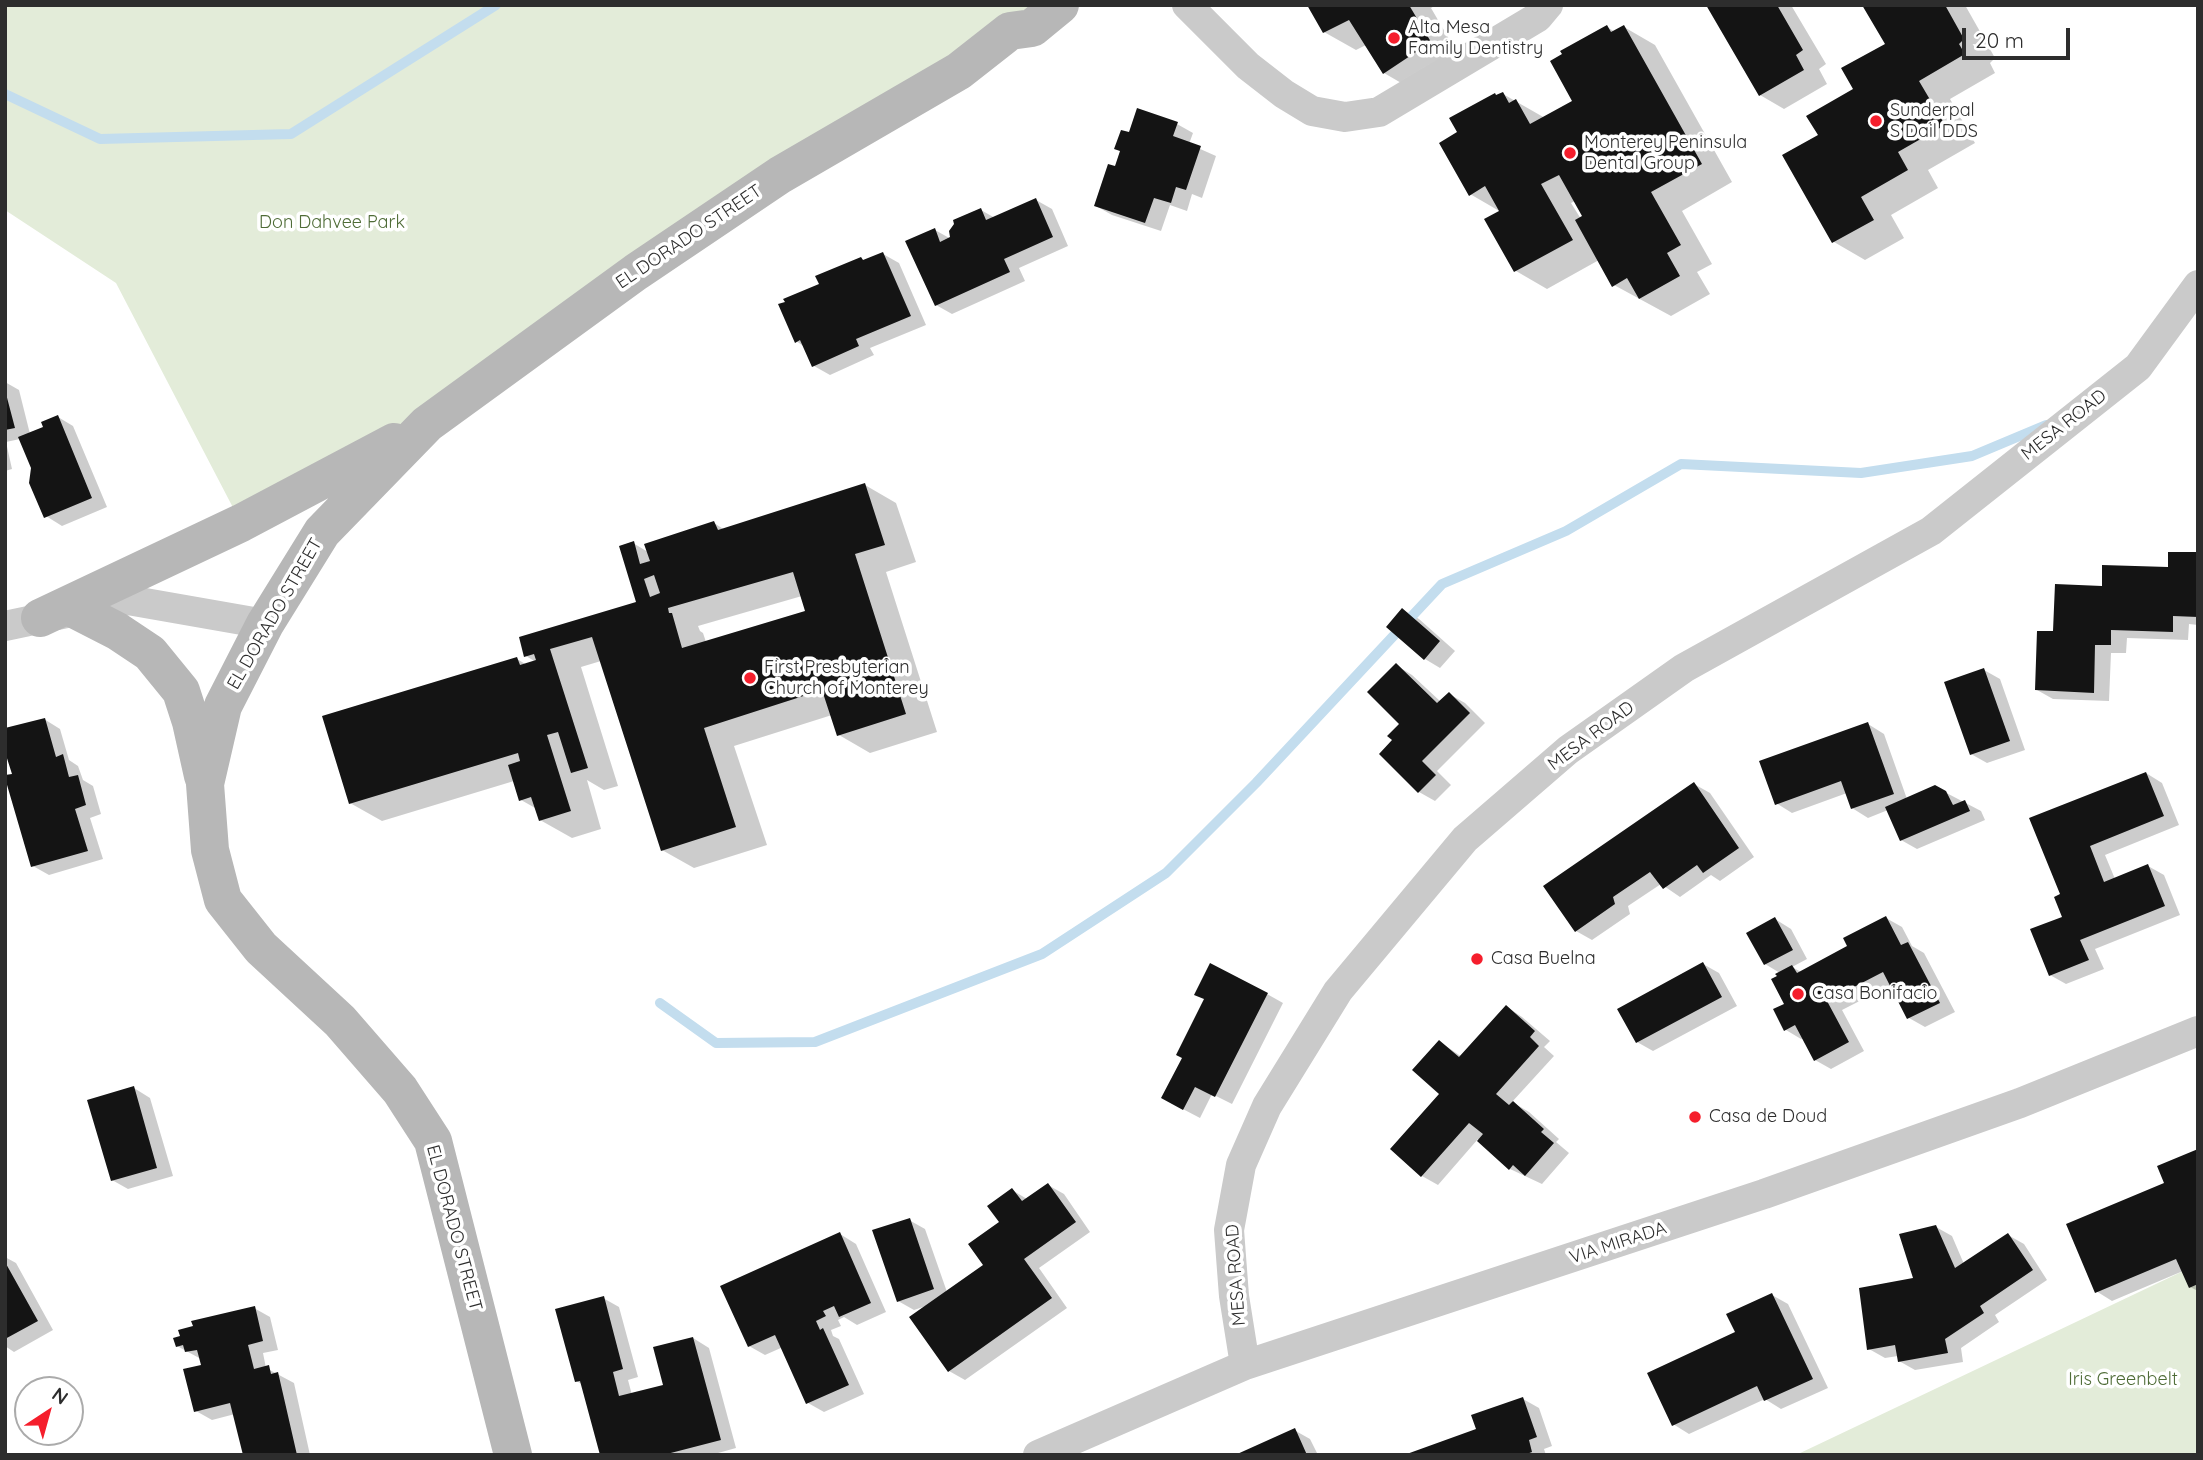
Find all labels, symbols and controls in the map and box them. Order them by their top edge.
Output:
scale bar [1965,14,2074,58]
place label: Alta Mesa Family Dentistry [1408,17,1543,60]
text: 20 m [1975,27,2024,53]
marker: Alta Mesa Family Dentistry [1386,30,1402,46]
place label: Sunderpal S Dail DDS [1890,100,1978,142]
marker: Sunderpal S Dail DDS [1868,113,1884,129]
place label: Monterey Peninsula Dental Group [1584,132,1747,174]
marker: Monterey Peninsula Dental Group [1562,145,1578,161]
street label: EL DORADO STREET [612,180,766,294]
park label: Don Dahvee Park [259,212,405,234]
street label: MESA ROAD [2017,385,2111,465]
street label: EL DORADO STREET [223,534,327,694]
place label: First Presbyterian Church of Monterey [764,657,929,700]
marker: First Presbyterian Church of Monterey [742,670,758,686]
street label: MESA ROAD [1544,697,1638,775]
place label: Casa Buelna [1491,948,1596,970]
marker: Casa Buelna [1469,951,1485,967]
place label: Casa Bonifacio [1812,983,1937,1005]
marker: Casa Bonifacio [1790,986,1806,1002]
place label: Casa de Doud [1709,1106,1827,1128]
marker: Casa de Doud [1687,1109,1703,1125]
street label: EL DORADO STREET [421,1143,487,1313]
street label: VIA MIRADA [1567,1217,1669,1269]
street label: MESA ROAD [1222,1223,1250,1327]
park label: Iris Greenbelt [2068,1369,2178,1391]
north arrow [14,1376,84,1446]
text: N [47,1382,73,1409]

